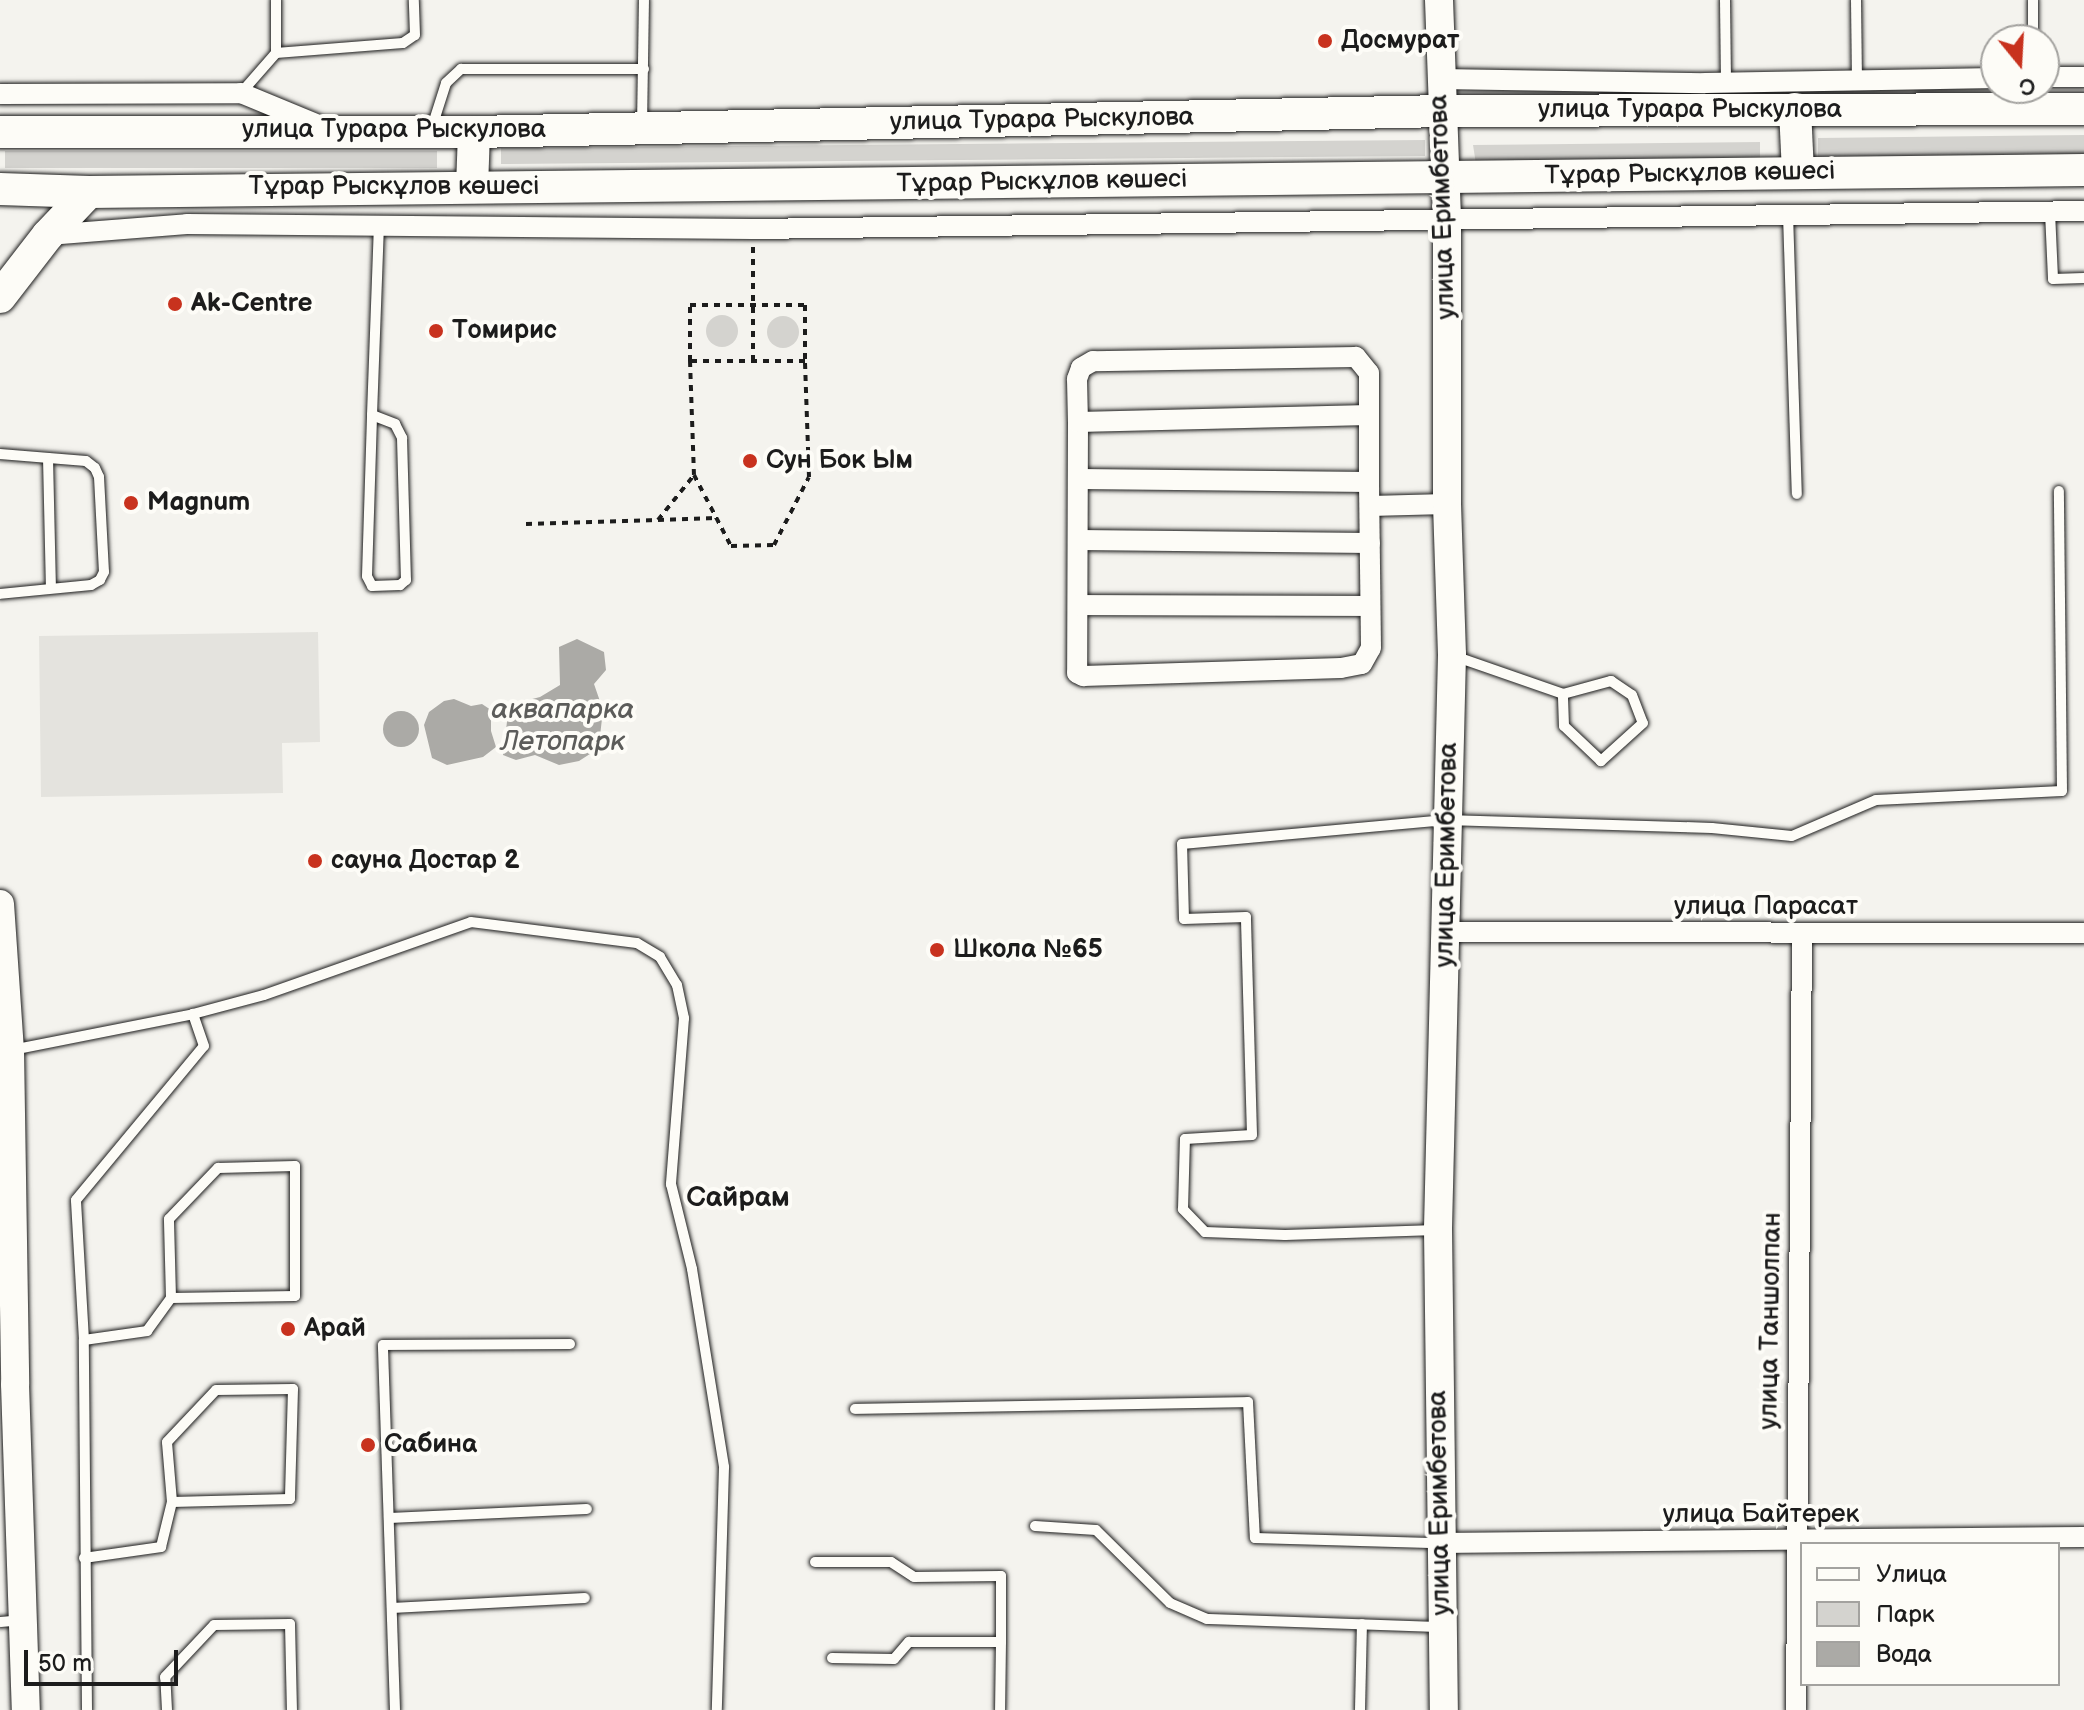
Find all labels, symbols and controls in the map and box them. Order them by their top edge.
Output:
north arrow [1980,24,2060,104]
place label: Досмурат [1341,25,1459,57]
marker: Досмурат [1316,32,1334,50]
text: С [2016,70,2038,101]
street label: улица Еримбетова [1423,94,1463,320]
street label: улица Турара Рыскулова [1538,94,1842,126]
street label: улица Турара Рыскулова [890,102,1194,138]
street label: улица Турара Рыскулова [242,114,546,146]
street label: Тұрар Рыскұлов көшесі [1544,156,1836,192]
street label: Тұрар Рыскұлов көшесі [896,164,1188,200]
street label: Тұрар Рыскұлов көшесі [249,171,539,203]
place label: Ak-Centre [191,288,312,320]
marker: Ak-Centre [166,295,184,313]
place label: Томирис [452,315,557,347]
marker: Томирис [427,322,445,340]
place label: Сун Бок Ым [766,445,913,477]
marker: Сун Бок Ым [741,452,759,470]
place label: Magnum [147,487,250,519]
marker: Magnum [122,494,140,512]
water label: аквапарка Летопарк [492,693,634,759]
street label: улица Еримбетова [1429,742,1465,968]
place label: сауна Достар 2 [331,845,519,877]
marker: сауна Достар 2 [306,852,324,870]
street label: улица Парасат [1674,891,1858,923]
place label: Школа №65 [953,934,1103,966]
marker: Школа №65 [928,941,946,959]
district label: Сайрам [686,1181,790,1215]
street label: улица Таншолпан [1754,1212,1788,1430]
place label: Арай [304,1313,366,1345]
marker: Арай [279,1320,297,1338]
street label: улица Еримбетова [1422,1390,1458,1616]
place label: Сабина [384,1429,477,1461]
marker: Сабина [359,1436,377,1454]
street label: улица Байтерек [1663,1499,1859,1531]
legend [1800,1542,2060,1686]
text: Улица [1876,1560,1947,1589]
text: Парк [1876,1600,1934,1629]
scale bar [28,1634,182,1684]
text: Вода [1876,1640,1932,1669]
text: 50 m [38,1649,92,1678]

